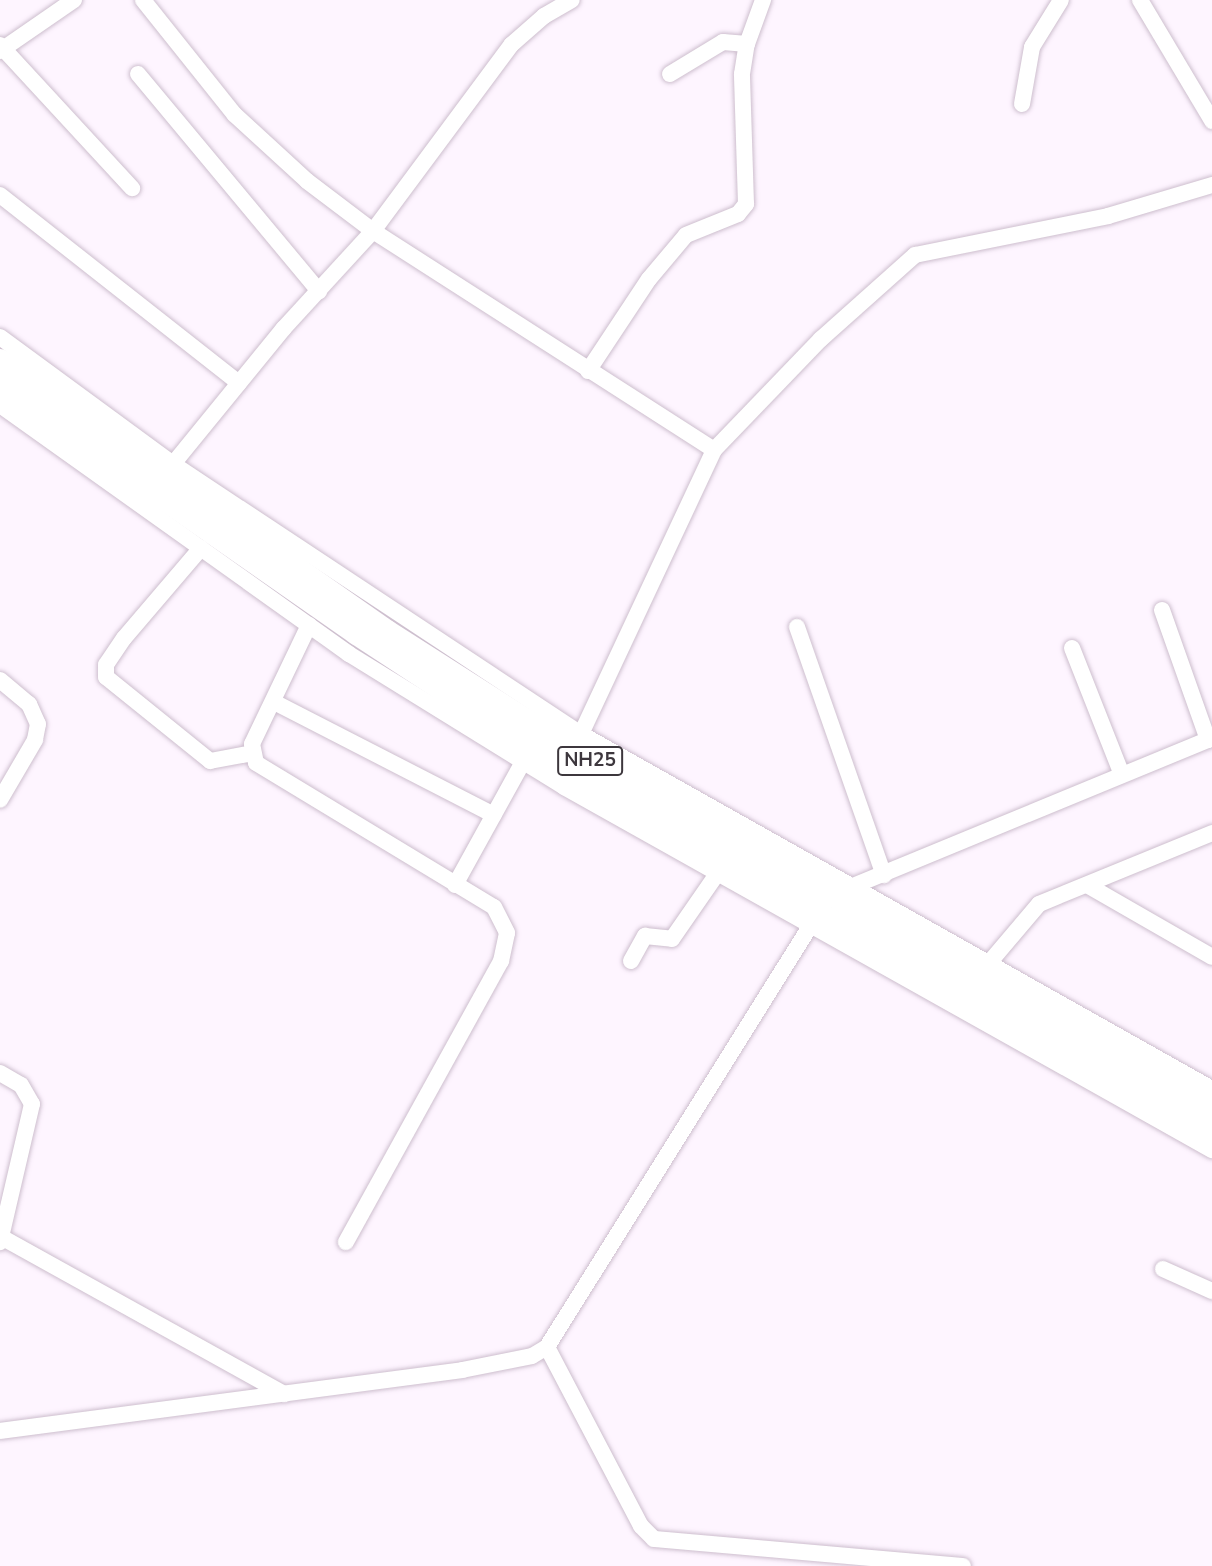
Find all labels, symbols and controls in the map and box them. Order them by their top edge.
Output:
road number: NH25 [557,746,623,776]

